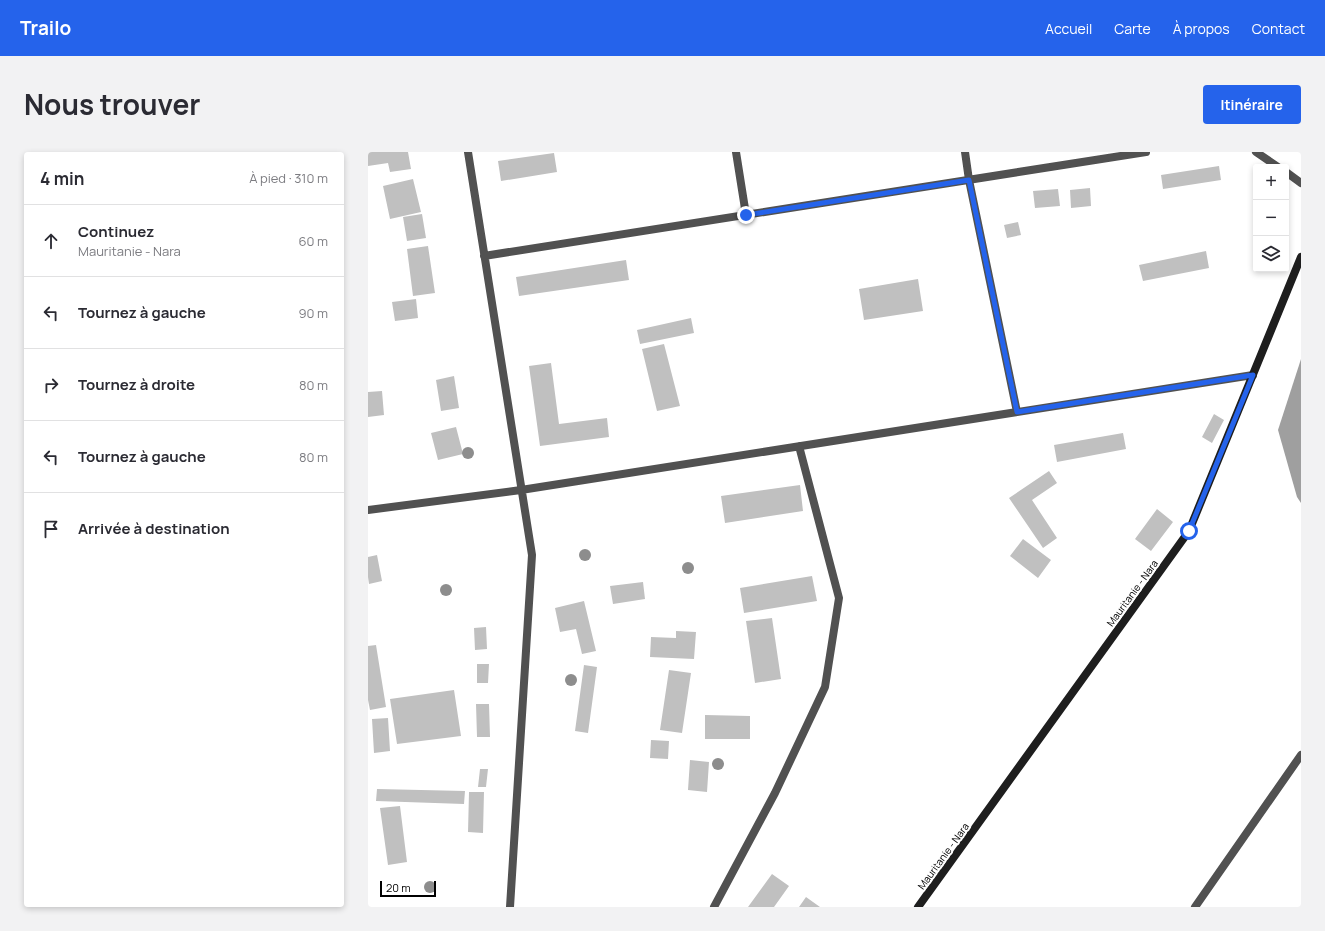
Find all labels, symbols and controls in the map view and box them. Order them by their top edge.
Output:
text: Trailo [20,15,71,41]
text: Accueil [1045,19,1092,38]
text: Carte [1114,19,1151,38]
text: À propos [1173,19,1230,38]
text: Contact [1252,19,1305,38]
text: Nous trouver [24,85,200,123]
button: Itinéraire [1203,85,1301,124]
map controls [1253,164,1289,272]
button: + [1253,164,1289,200]
text: 4 min [40,167,84,190]
text: À pied · 310 m [249,169,328,187]
button: − [1253,200,1289,236]
route end [737,206,755,224]
text: Continuez [78,221,154,242]
icon: ahead [40,230,62,252]
text: 60 m [298,232,328,250]
button: layers [1253,236,1289,272]
text: Mauritanie - Nara [78,242,181,260]
icon: left [40,302,62,324]
text: Tournez à gauche [78,302,206,323]
text: 90 m [298,304,328,322]
icon: right [40,374,62,396]
text: Tournez à droite [78,374,195,395]
text: 80 m [299,376,328,394]
icon: left [40,446,62,468]
text: Tournez à gauche [78,446,206,467]
text: 80 m [299,448,328,466]
icon: arrive [40,518,62,540]
text: Arrivée à destination [78,518,230,539]
route start [1180,522,1198,540]
street label: Mauritanie - Nara [1103,557,1161,629]
street label: Mauritanie - Nara [914,820,972,892]
scale bar [380,879,436,898]
text: 20 m [386,880,411,895]

